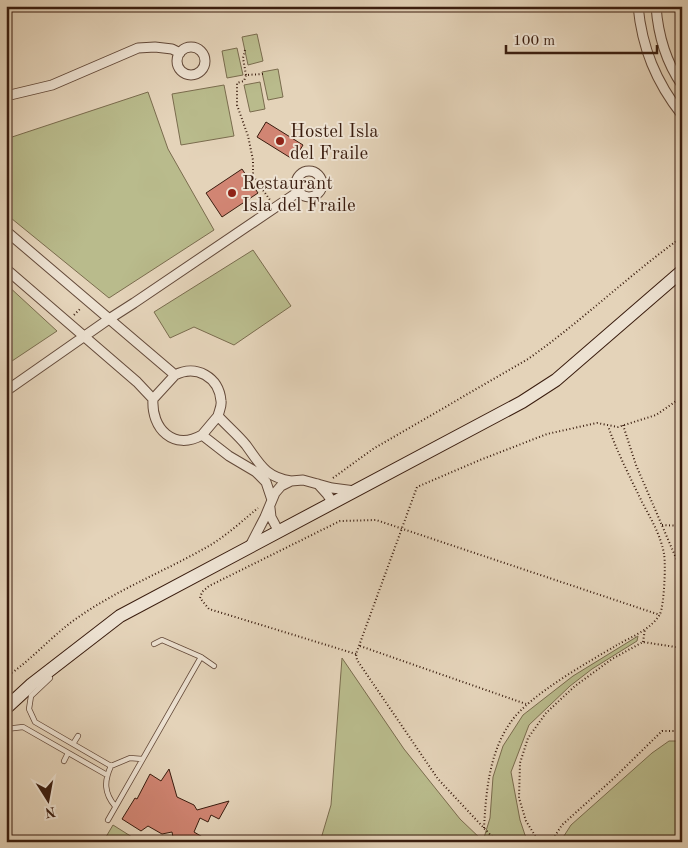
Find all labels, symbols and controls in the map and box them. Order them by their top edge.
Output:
scale bar [506,22,657,54]
text: 100 m [513,34,555,49]
place label: Hostel Isla del Fraile [290,123,379,164]
marker: Hostel Isla del Fraile [274,135,286,147]
place label: Restaurant Isla del Fraile [242,175,356,216]
marker: Restaurant Isla del Fraile [226,187,238,199]
north arrow [22,776,72,826]
text: N [43,804,57,820]

